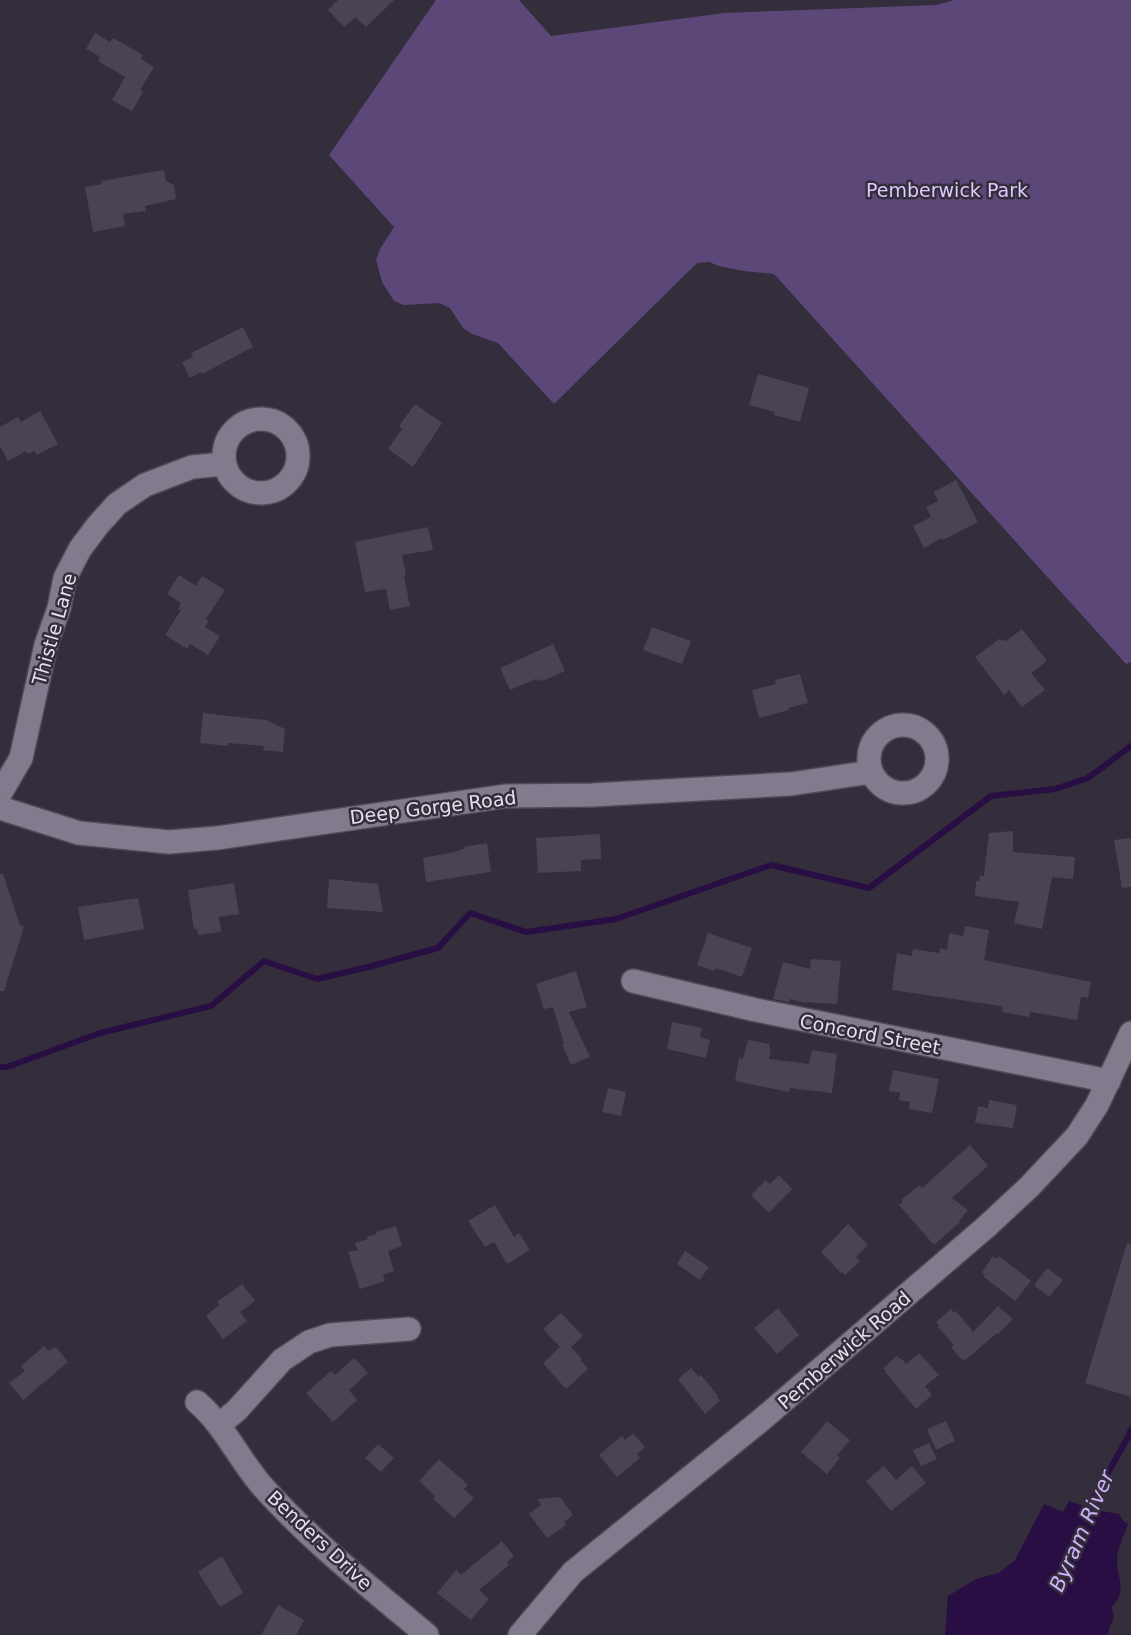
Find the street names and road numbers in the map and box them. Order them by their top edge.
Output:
street label: Thistle Lane [27,571,80,688]
street label: Deep Gorge Road [349,786,517,828]
street label: Concord Street [798,1010,942,1058]
street label: Pemberwick Road [773,1286,915,1414]
street label: Benders Drive [263,1486,377,1594]

